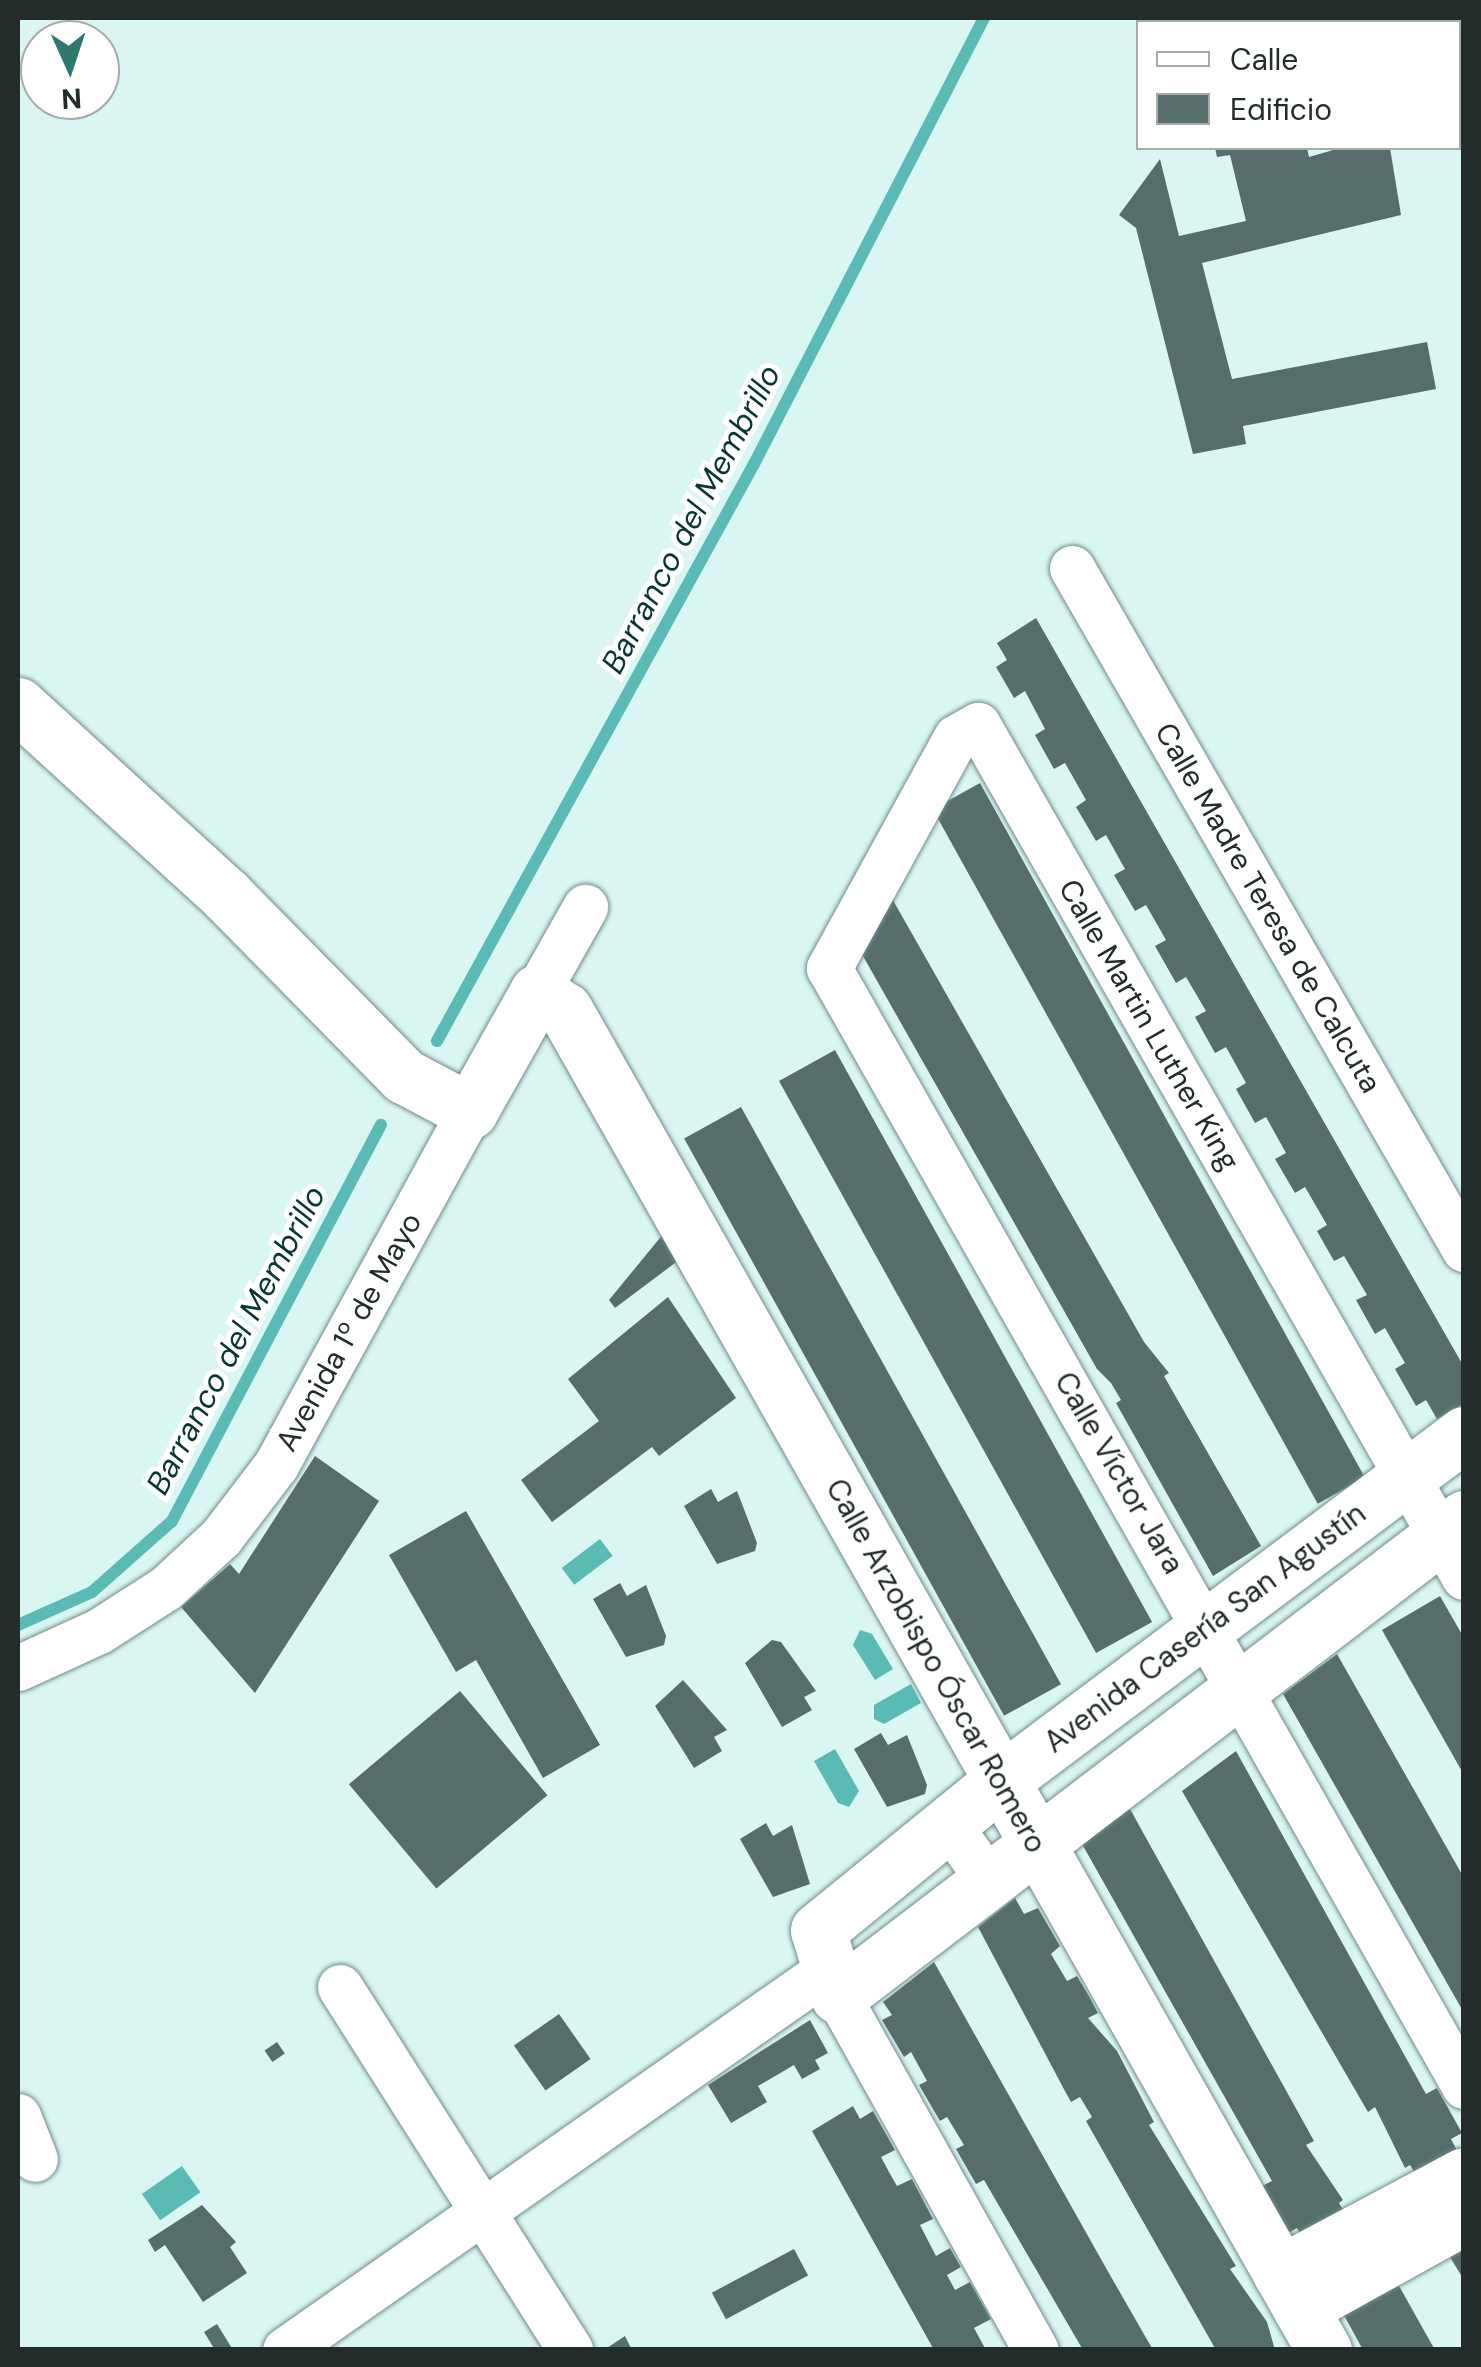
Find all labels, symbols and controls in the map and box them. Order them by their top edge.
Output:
north arrow [20,20,120,120]
legend [1136,20,1461,150]
text: Calle [1230,40,1298,79]
text: N [60,79,83,117]
text: Edificio [1230,90,1332,129]
water label: Barranco del Membrillo [593,358,789,680]
street label: Calle Madre Teresa de Calcuta [1147,717,1389,1099]
street label: Calle Martin Luther King [1051,873,1247,1177]
water label: Barranco del Membrillo [138,1179,334,1501]
street label: Avenida 1º de Mayo [269,1206,429,1458]
street label: Calle Víctor Jara [1047,1366,1191,1580]
street label: Calle Arzobispo Óscar Romero [818,1473,1054,1859]
street label: Avenida Casería San Agustín [1037,1495,1373,1761]

